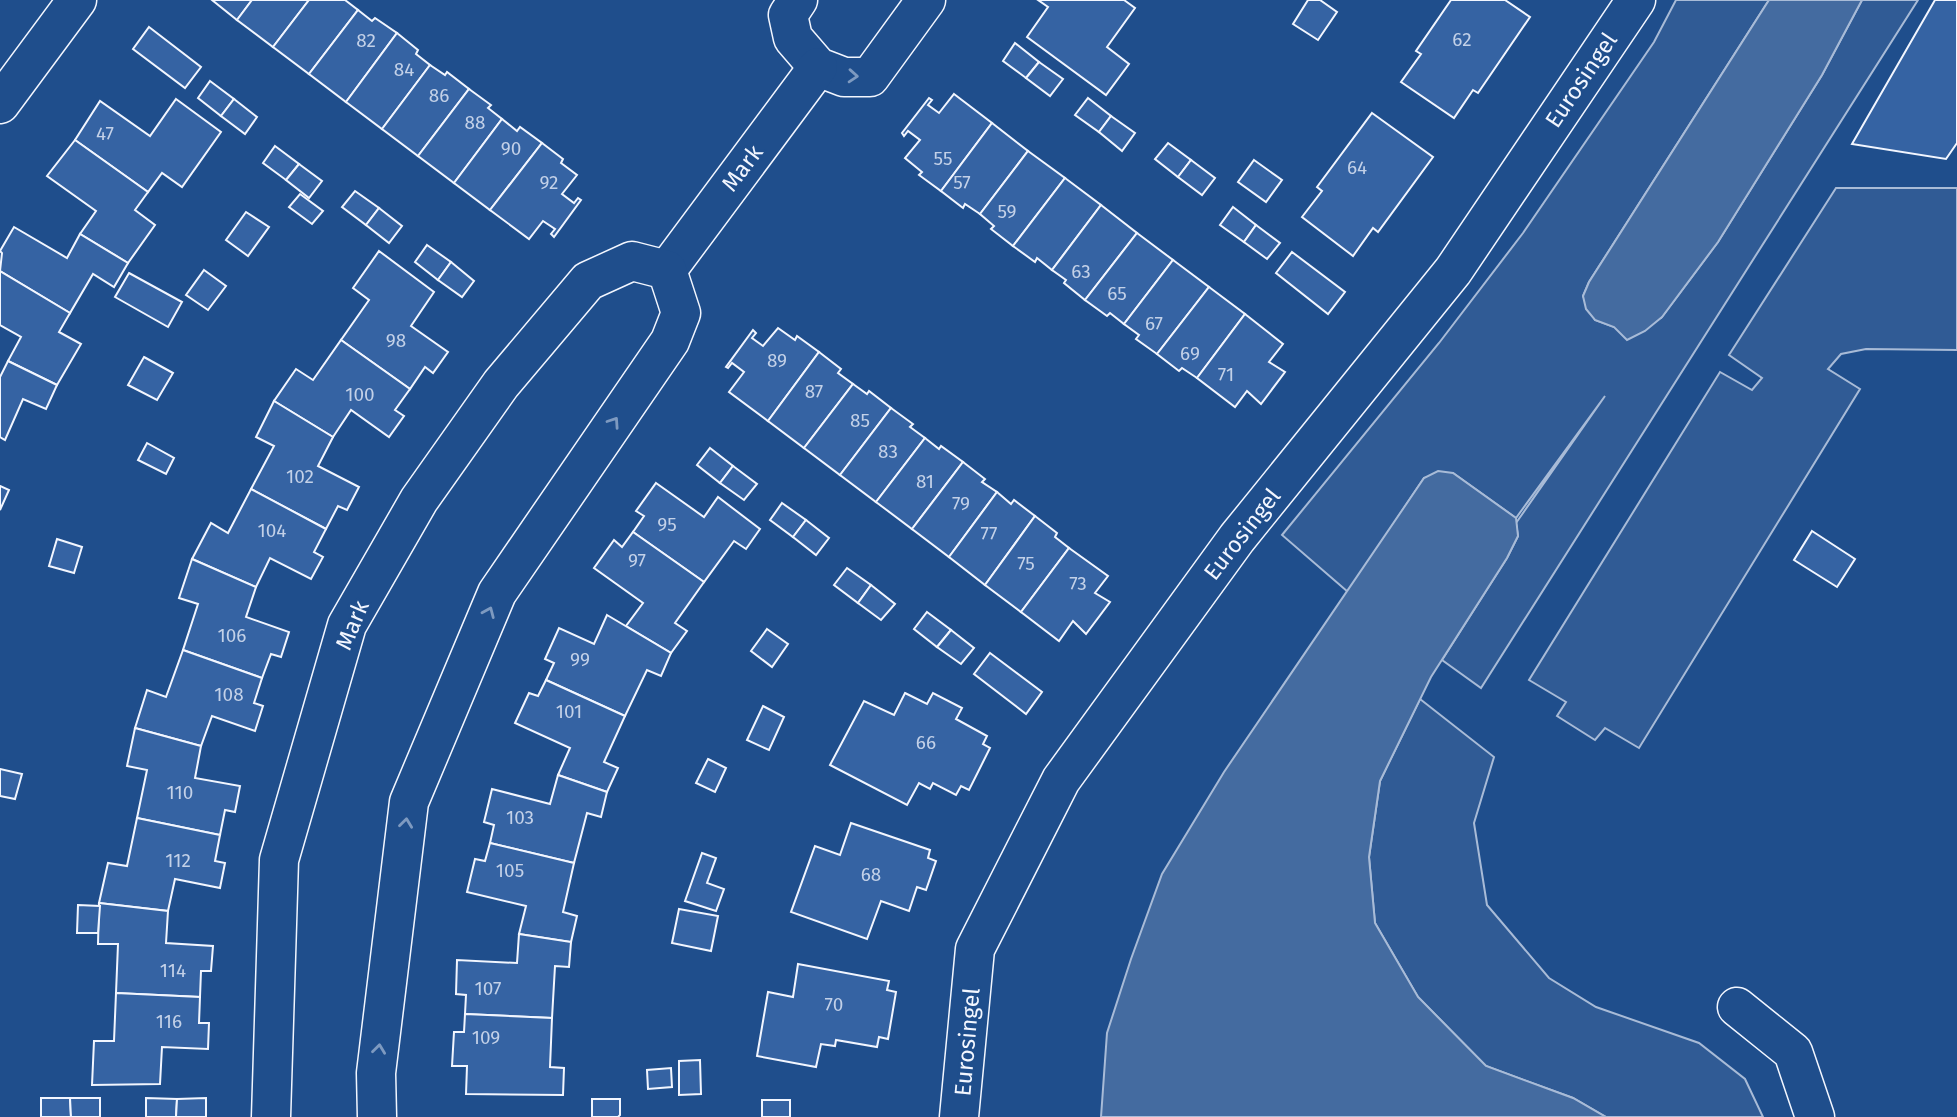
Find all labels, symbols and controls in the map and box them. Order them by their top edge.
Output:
street label: Eurosingel [1539,27,1623,133]
house number: 62 [1452,28,1472,51]
house number: 82 [356,29,376,52]
house number: 84 [394,58,414,81]
one-way arrow [848,69,859,84]
house number: 86 [429,84,449,107]
house number: 88 [465,111,485,134]
house number: 47 [96,122,114,145]
house number: 90 [501,137,521,160]
street label: Mark [715,139,769,197]
house number: 55 [934,147,952,170]
house number: 64 [1347,156,1367,179]
house number: 92 [540,171,558,194]
house number: 57 [953,171,971,194]
house number: 59 [997,200,1017,223]
house number: 63 [1071,260,1091,283]
house number: 65 [1107,282,1127,305]
house number: 67 [1145,312,1163,335]
house number: 98 [386,329,406,352]
house number: 69 [1180,342,1200,365]
house number: 89 [767,349,787,372]
house number: 71 [1218,363,1234,386]
house number: 87 [805,380,823,403]
house number: 100 [345,383,375,406]
house number: 85 [850,409,870,432]
one-way arrow [606,417,618,430]
house number: 83 [878,440,898,463]
house number: 102 [286,465,314,488]
house number: 81 [916,470,934,493]
street label: Eurosingel [1198,482,1287,585]
house number: 79 [952,492,970,515]
house number: 95 [657,513,677,536]
house number: 104 [258,519,286,542]
house number: 77 [981,522,997,545]
house number: 97 [628,549,646,572]
house number: 75 [1017,552,1035,575]
house number: 73 [1069,572,1087,595]
street label: Mark [329,596,375,654]
one-way arrow [481,607,495,619]
house number: 106 [218,624,246,647]
house number: 99 [570,648,590,671]
house number: 108 [214,683,244,706]
house number: 101 [556,700,582,723]
house number: 66 [916,731,936,754]
house number: 110 [167,781,193,804]
house number: 103 [506,806,534,829]
one-way arrow [399,817,414,829]
house number: 112 [165,849,191,872]
house number: 105 [496,859,524,882]
house number: 68 [861,863,881,886]
house number: 114 [160,959,186,982]
house number: 107 [475,977,501,1000]
street label: Eurosingel [948,986,986,1097]
house number: 70 [825,993,843,1016]
house number: 116 [156,1010,182,1033]
house number: 109 [472,1026,500,1049]
one-way arrow [372,1043,387,1055]

